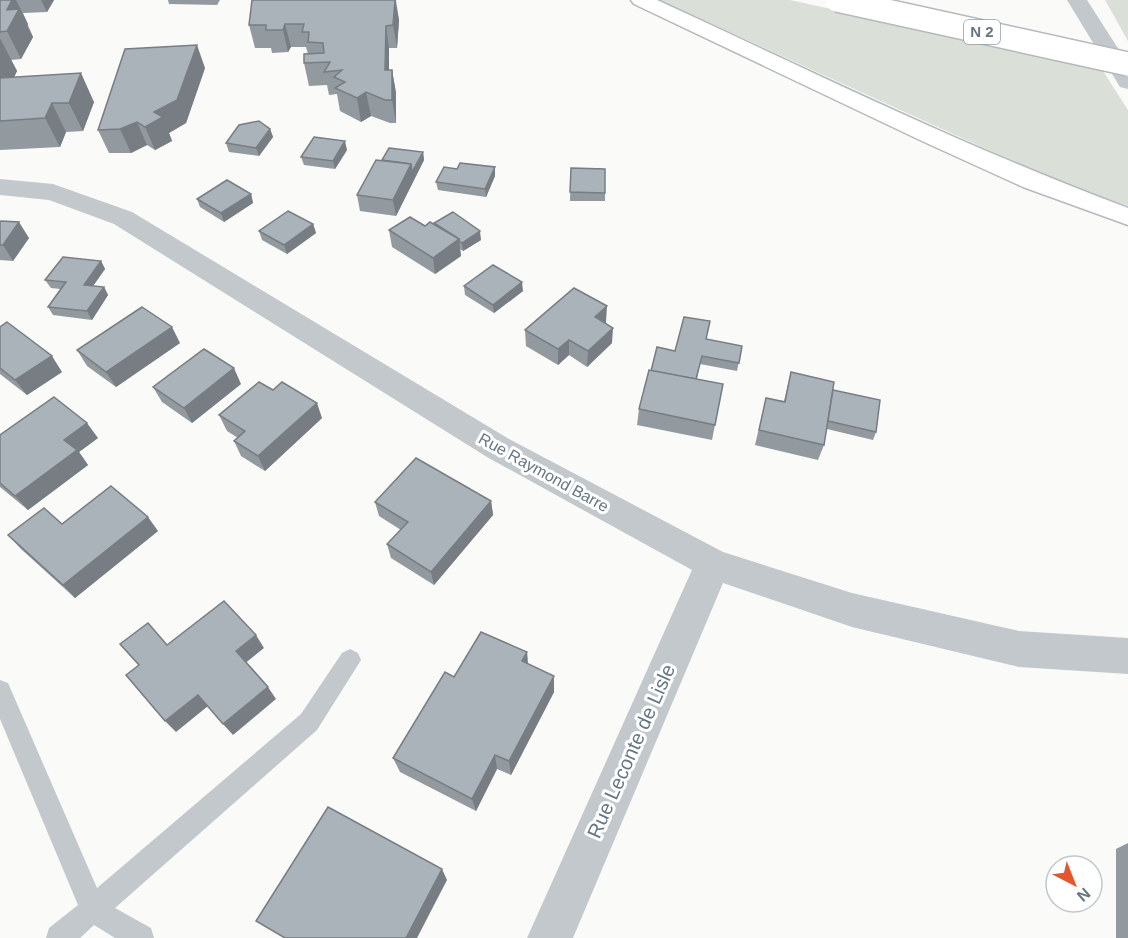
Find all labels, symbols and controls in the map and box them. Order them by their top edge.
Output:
road number: N 2 [964,20,1000,44]
street label: Rue Raymond Barre [476,430,612,515]
street label: Rue Leconte de Lisle [583,661,679,841]
north arrow [1044,854,1104,914]
text: N [1074,885,1094,905]

